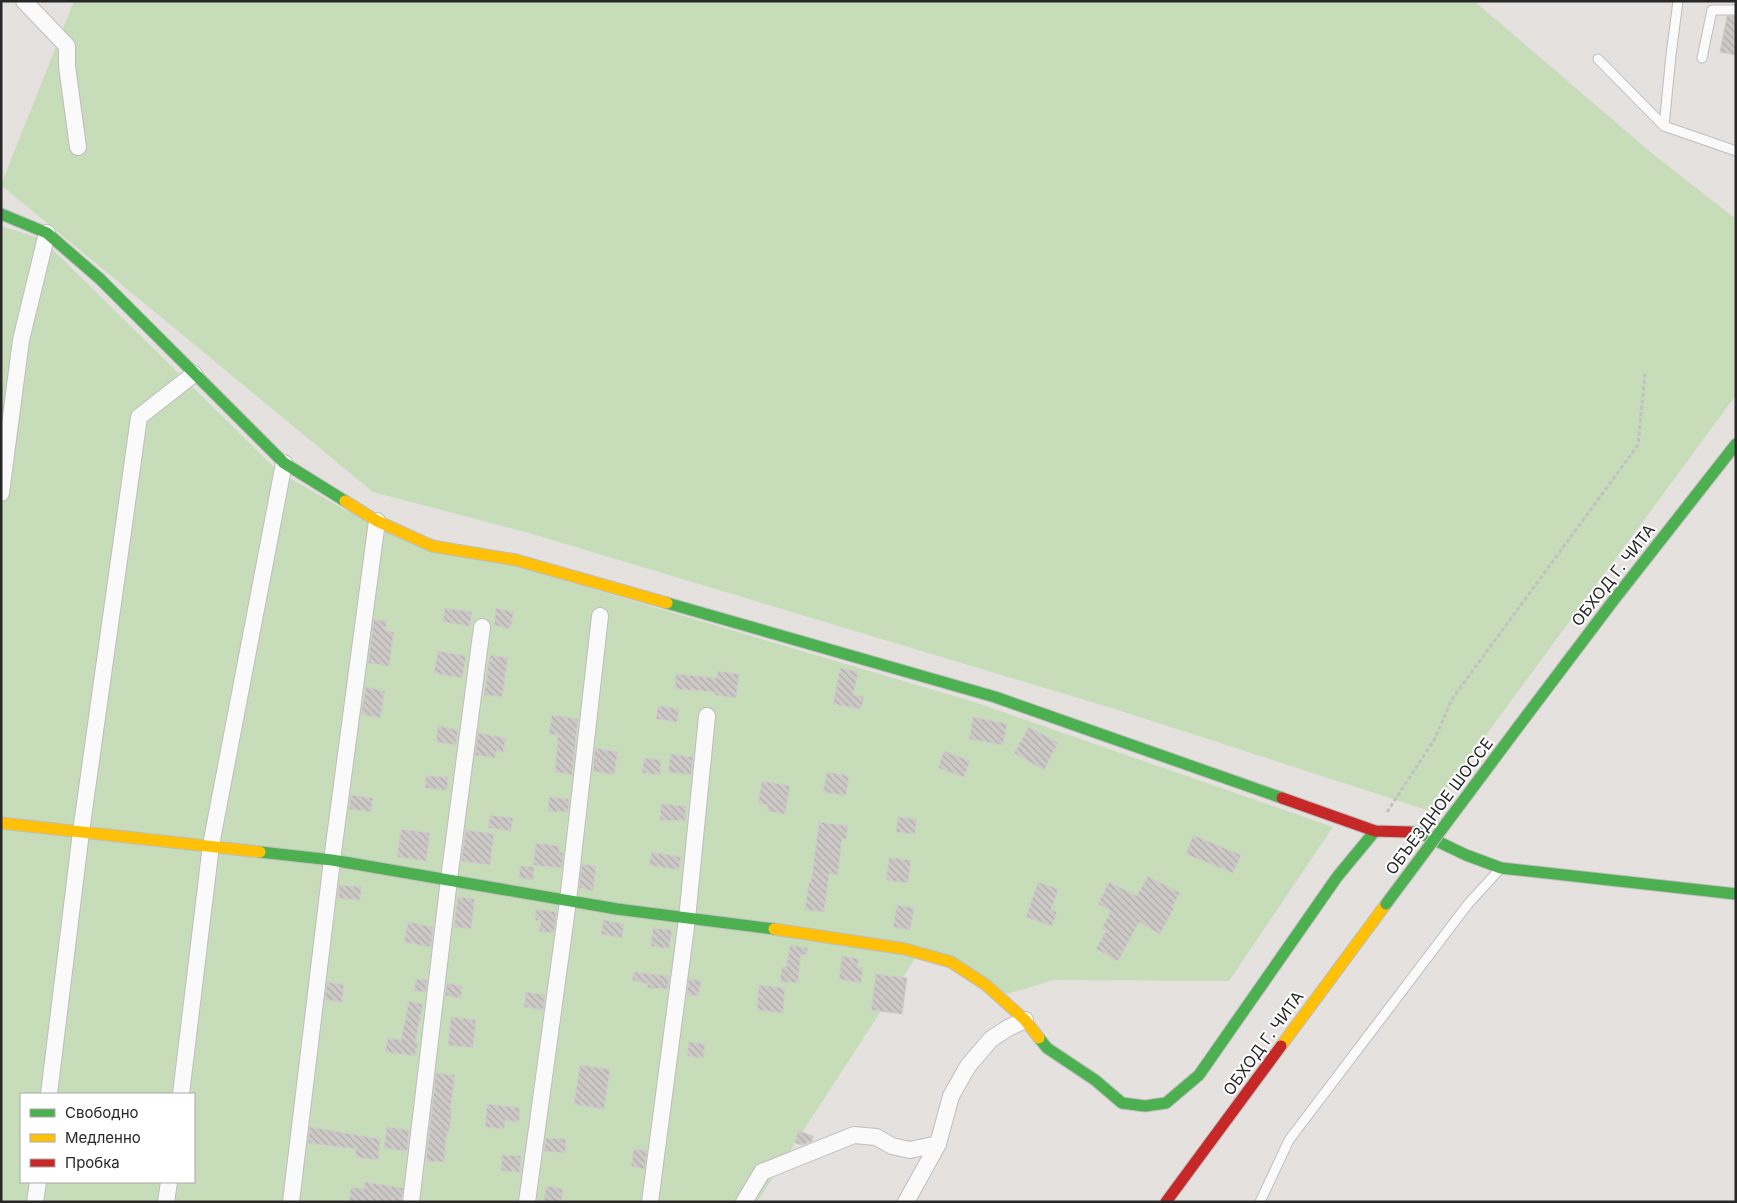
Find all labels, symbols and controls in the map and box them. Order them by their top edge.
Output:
street label: ОБХОД Г. ЧИТА [1567,520,1659,630]
street label: ОБЪЕЗДНОЕ ШОССЕ [1381,734,1497,878]
street label: ОБХОД Г. ЧИТА [1219,987,1307,1099]
legend [20,1093,195,1183]
text: Свободно [65,1103,139,1122]
text: Медленно [65,1128,141,1147]
text: Пробка [65,1153,120,1172]

